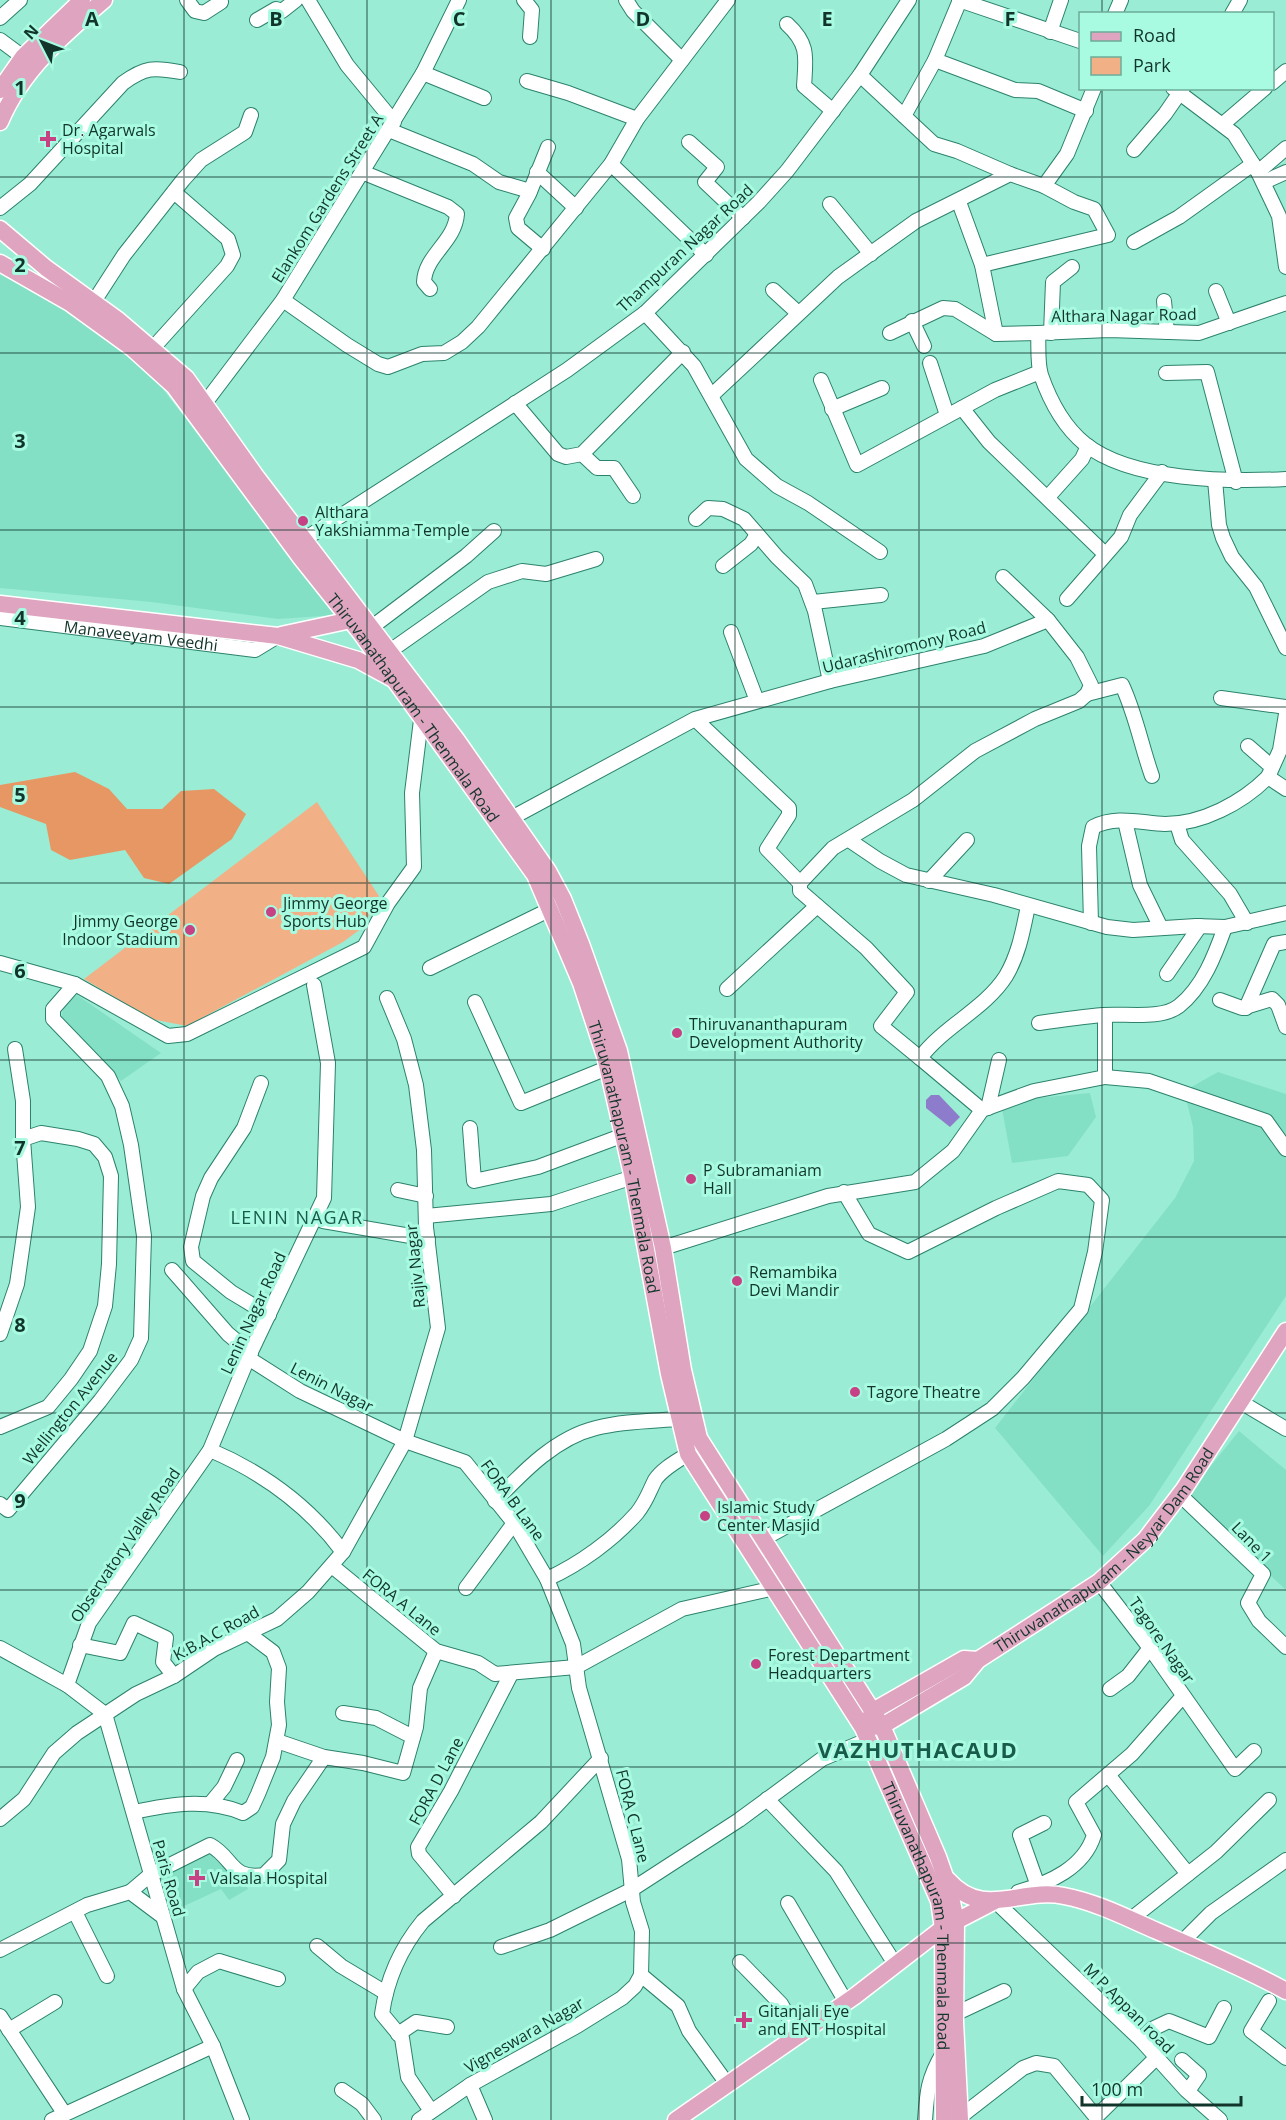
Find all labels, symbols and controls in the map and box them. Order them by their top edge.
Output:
text: A [85,5,99,32]
text: B [269,5,283,32]
text: C [453,5,466,32]
text: D [636,5,650,32]
text: E [821,5,833,32]
text: F [1005,5,1015,32]
north arrow [12,12,72,72]
legend [1079,12,1274,90]
text: N [18,20,43,44]
text: Road [1133,23,1176,47]
text: Park [1133,53,1171,77]
text: 1 [14,74,26,101]
street label: Elankom Gardens Street A [266,109,388,287]
place label: Dr. Agarwals Hospital [62,119,156,159]
marker: Dr. Agarwals Hospital [39,130,57,148]
street label: Thampuran Nagar Road [612,179,758,317]
text: 2 [14,251,26,278]
street label: Althara Nagar Road [1051,303,1197,327]
text: 3 [14,427,26,454]
place label: Althara Yakshiamma Temple [315,501,470,541]
marker: Althara Yakshiamma Temple [296,514,310,528]
street label: Thiruvanathapuram - Thenmala Road [322,589,505,827]
text: 4 [14,604,26,631]
street label: Manaveeyam Veedhi [63,615,219,656]
street label: Udarashiromony Road [820,616,988,678]
text: 5 [14,781,26,808]
place label: Jimmy George Sports Hub [281,892,388,932]
marker: Jimmy George Sports Hub [264,905,278,919]
place label: Jimmy George Indoor Stadium [62,910,178,950]
marker: Jimmy George Indoor Stadium [183,923,197,937]
text: 6 [14,957,26,984]
place label: Thiruvananthapuram Development Authority [689,1013,864,1053]
street label: Thiruvanathapuram - Thenmala Road [583,1018,665,1295]
marker: Thiruvananthapuram Development Authority [670,1026,684,1040]
text: 7 [14,1134,26,1161]
place label: P Subramaniam Hall [703,1159,822,1199]
marker: P Subramaniam Hall [684,1172,698,1186]
district label: LENIN NAGAR [230,1205,364,1229]
street label: Rajiv Nagar [400,1223,430,1309]
street label: Lenin Nagar Road [215,1248,291,1378]
place label: Remambika Devi Mandir [749,1261,840,1301]
marker: Remambika Devi Mandir [730,1274,744,1288]
text: 8 [14,1311,26,1338]
street label: Wellington Avenue [18,1347,122,1469]
street label: Lenin Nagar [287,1357,378,1417]
place label: Tagore Theatre [867,1381,980,1403]
marker: Tagore Theatre [848,1385,862,1399]
street label: Thiruvanathapuram - Neyyar Dam Road [990,1443,1219,1658]
street label: FORA B Lane [476,1455,550,1545]
street label: Observatory Valley Road [65,1463,185,1627]
text: 9 [14,1487,26,1514]
place label: Islamic Study Center Masjid [717,1496,820,1536]
marker: Islamic Study Center Masjid [698,1509,712,1523]
street label: Lane 1 [1227,1517,1277,1567]
street label: FORA A Lane [358,1564,446,1641]
street label: Tagore Nagar [1124,1592,1200,1688]
street label: K.B.A.C Road [169,1600,263,1666]
place label: Forest Department Headquarters [768,1644,910,1684]
marker: Forest Department Headquarters [749,1657,763,1671]
street label: FORA D Lane [404,1733,468,1829]
district label: VAZHUTHACAUD [818,1734,1018,1764]
street label: FORA C Lane [611,1767,655,1865]
street label: Thiruvanathapuram - Thenmala Road [877,1778,955,2050]
street label: Paris Road [148,1837,190,1919]
place label: Valsala Hospital [210,1867,328,1889]
marker: Valsala Hospital [188,1869,206,1887]
street label: M P Appan road [1079,1958,1179,2058]
street label: Vigneswara Nagar [460,1992,588,2078]
place label: Gitanjali Eye and ENT Hospital [758,2000,886,2040]
marker: Gitanjali Eye and ENT Hospital [735,2011,753,2029]
scale bar [1082,2069,1241,2107]
text: 100 m [1091,2077,1143,2101]

